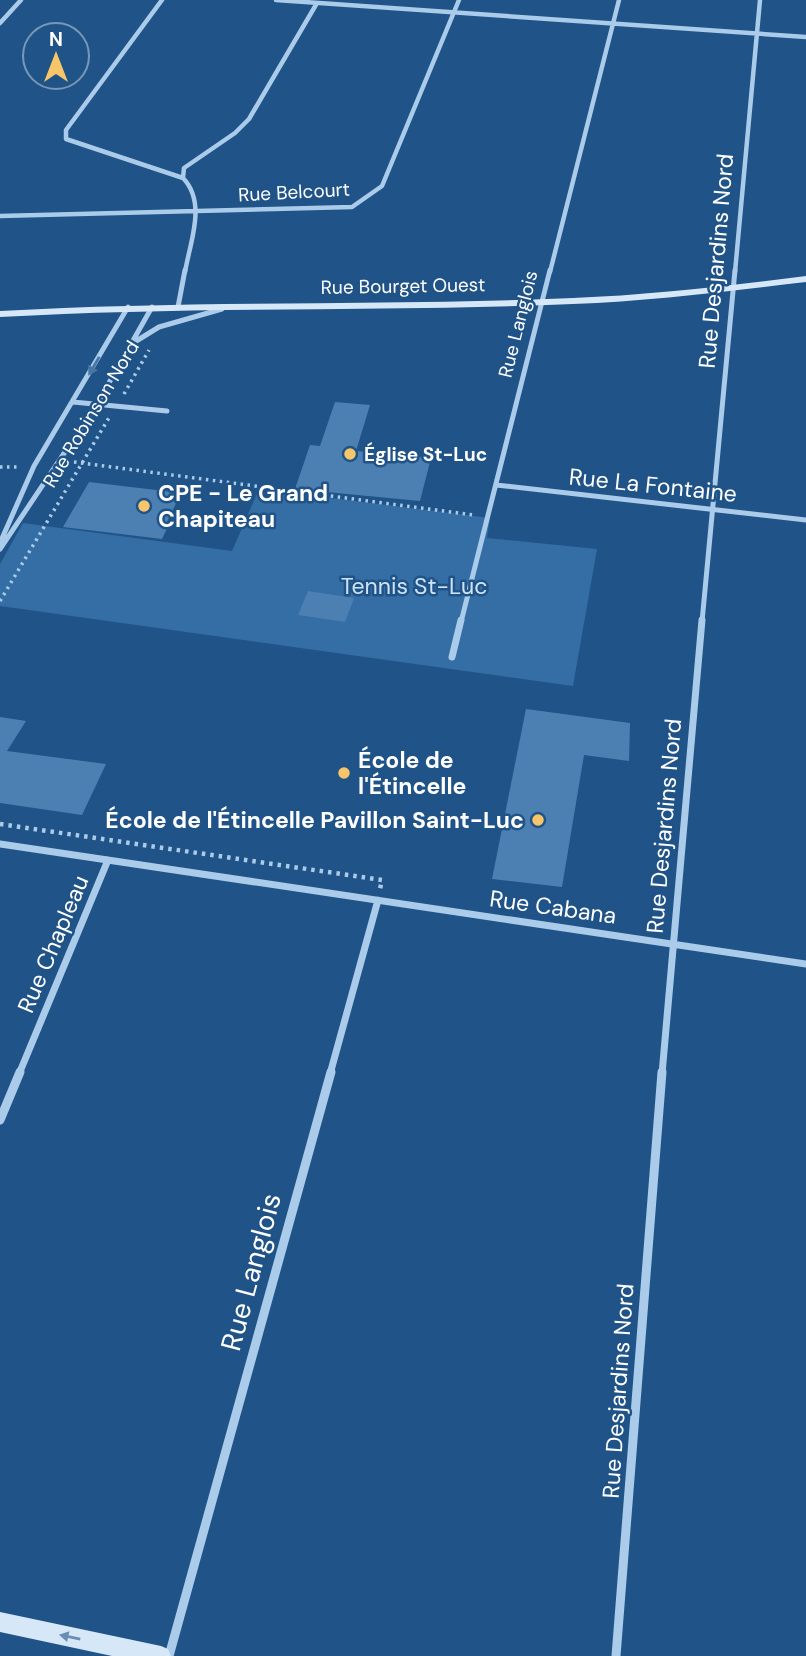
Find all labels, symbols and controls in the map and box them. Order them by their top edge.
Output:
north arrow [21,21,91,91]
text: N [49,27,63,52]
street label: Rue Desjardins Nord [692,152,740,370]
street label: Rue Belcourt [237,177,351,207]
street label: Rue Langlois [493,268,543,380]
street label: Rue Bourget Ouest [320,272,486,300]
street label: Rue Robinson Nord [37,336,145,492]
one-way arrow [88,356,100,375]
place label: Église St-Luc [364,442,487,467]
marker: Église St-Luc [342,446,358,462]
street label: Rue La Fontaine [568,461,738,509]
place label: CPE - Le Grand Chapiteau [158,478,328,534]
marker: CPE - Le Grand Chapiteau [136,498,152,514]
park label: Tennis St-Luc [341,571,487,601]
street label: Rue Desjardins Nord [640,717,688,935]
place label: École de l'Étincelle [358,745,466,801]
marker: École de l'Étincelle [336,765,352,781]
place label: École de l'Étincelle Pavillon Saint-Luc [105,805,524,835]
marker: École de l'Étincelle Pavillon Saint-Luc [530,812,546,828]
street label: Rue Chapleau [11,871,95,1017]
street label: Rue Cabana [488,883,618,931]
street label: Rue Langlois [212,1189,290,1355]
street label: Rue Desjardins Nord [596,1282,640,1500]
one-way arrow [59,1631,81,1642]

